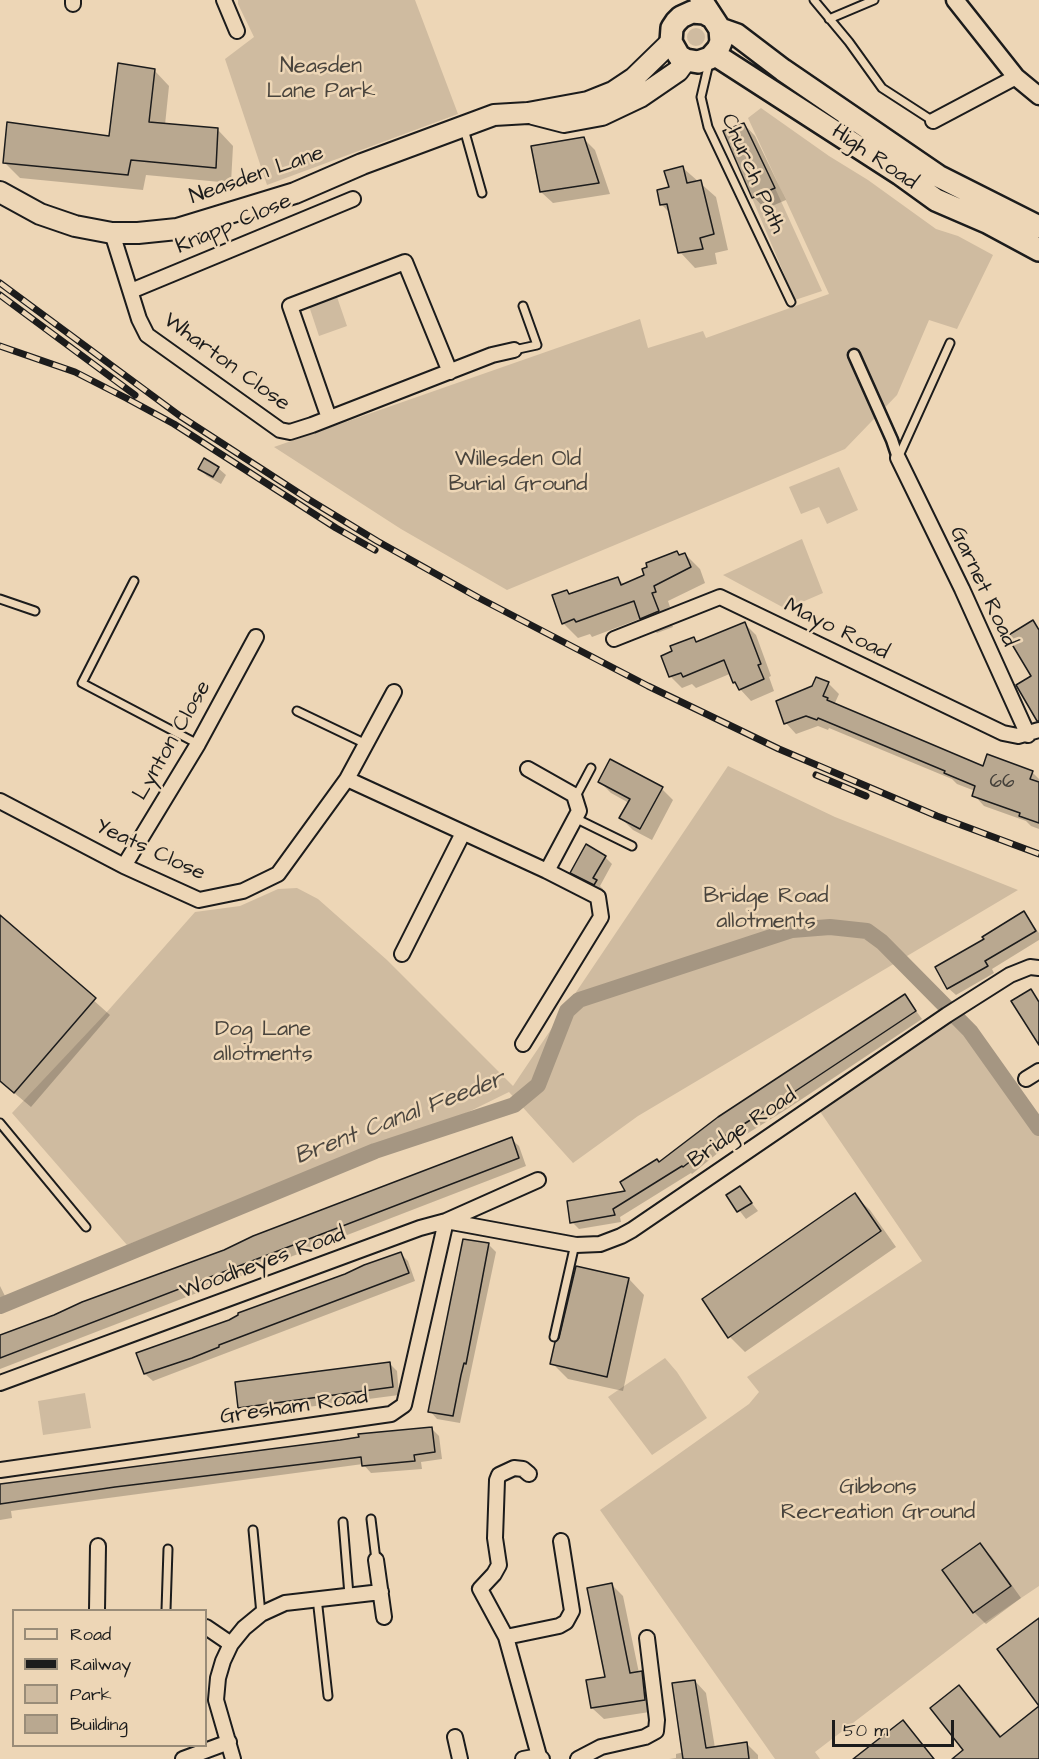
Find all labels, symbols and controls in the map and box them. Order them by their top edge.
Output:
park label: Neasden Lane Park [266,54,376,106]
street label: Church Path [714,110,790,238]
street label: High Road [826,120,922,196]
street label: Neasden Lane [186,141,328,211]
street label: Knapp Close [172,189,296,261]
street label: Wharton Close [157,308,295,418]
park label: Willesden Old Burial Ground [449,447,587,499]
street label: Garnet Road [943,523,1021,651]
street label: Mayo Road [779,593,893,667]
street label: Lynton Close [128,676,218,806]
house number: 66 [989,771,1015,795]
street label: Yeats Close [91,814,209,888]
park label: Bridge Road allotments [704,884,828,936]
park label: Dog Lane allotments [213,1017,313,1068]
water label: Brent Canal Feeder [291,1066,509,1172]
street label: Bridge Road [684,1083,802,1175]
street label: Woodheyes Road [177,1222,349,1306]
street label: Gresham Road [218,1385,370,1431]
park label: Gibbons Recreation Ground [781,1475,975,1526]
legend [12,1609,207,1747]
text: Road [70,1622,111,1647]
text: Railway [70,1652,131,1677]
text: Park [70,1682,112,1707]
scale bar [835,1708,956,1746]
text: Building [70,1712,128,1737]
text: 50 m [843,1718,888,1743]

